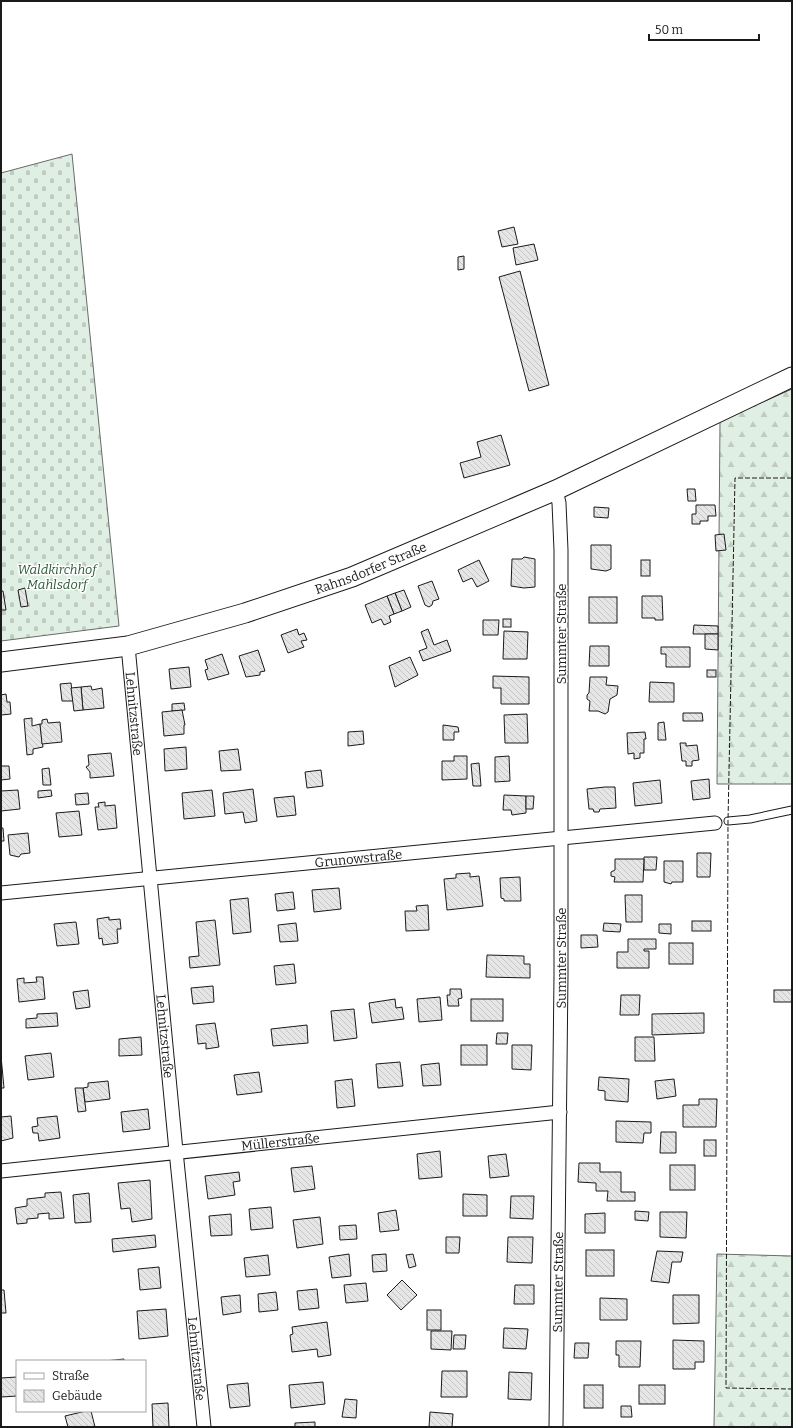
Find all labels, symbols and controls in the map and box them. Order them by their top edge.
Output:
scale bar [649,16,759,42]
text: 50 m [655,23,684,37]
street label: Rahnsdorfer Straße [313,539,429,597]
park label: Waldkirchhof Mahlsdorf [17,562,98,592]
street label: Summter Straße [554,584,569,684]
street label: Lehnitzstraße [122,671,145,756]
street label: Grunowstraße [314,847,403,870]
street label: Summter Straße [554,908,569,1009]
street label: Lehnitzstraße [153,994,176,1079]
street label: Müllerstraße [241,1130,320,1154]
street label: Summter Straße [550,1232,566,1332]
street label: Lehnitzstraße [185,1316,208,1401]
legend [16,1360,146,1412]
text: Straße [52,1369,89,1383]
text: Gebäude [52,1389,102,1403]

